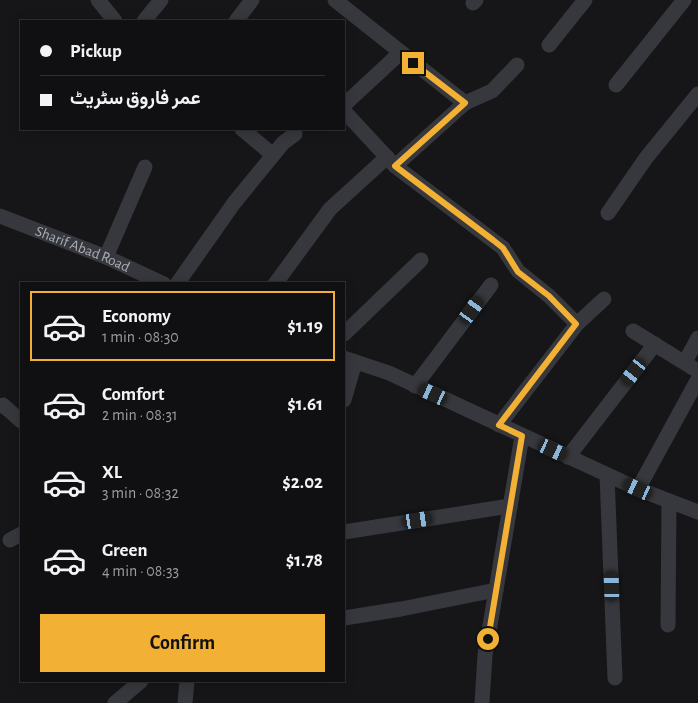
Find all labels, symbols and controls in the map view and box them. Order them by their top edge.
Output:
text: Pickup [70,42,122,61]
route end [402,52,424,74]
text: عمر فاروق سٹریٹ [70,89,201,108]
street label: Sharif Abad Road [33,223,133,275]
car [457,293,486,327]
icon: car [42,304,87,349]
text: Economy [102,307,171,326]
text: $1.19 [287,317,323,336]
text: 1 min · 08:30 [102,329,179,345]
car [618,356,649,388]
car [416,381,449,407]
icon: car [42,382,87,427]
text: Comfort [102,385,164,404]
text: $1.61 [287,395,323,414]
text: 2 min · 08:31 [102,407,178,423]
car [536,437,569,463]
icon: car [42,460,87,505]
text: XL [102,463,122,482]
text: $2.02 [282,473,323,492]
car [621,476,654,502]
text: 3 min · 08:32 [102,485,179,501]
car [402,510,433,530]
icon: car [42,538,87,583]
text: Green [102,541,148,560]
text: $1.78 [286,551,323,570]
text: 4 min · 08:33 [102,563,179,579]
car [603,571,620,601]
button: Confirm [40,614,325,672]
route start [477,628,499,650]

